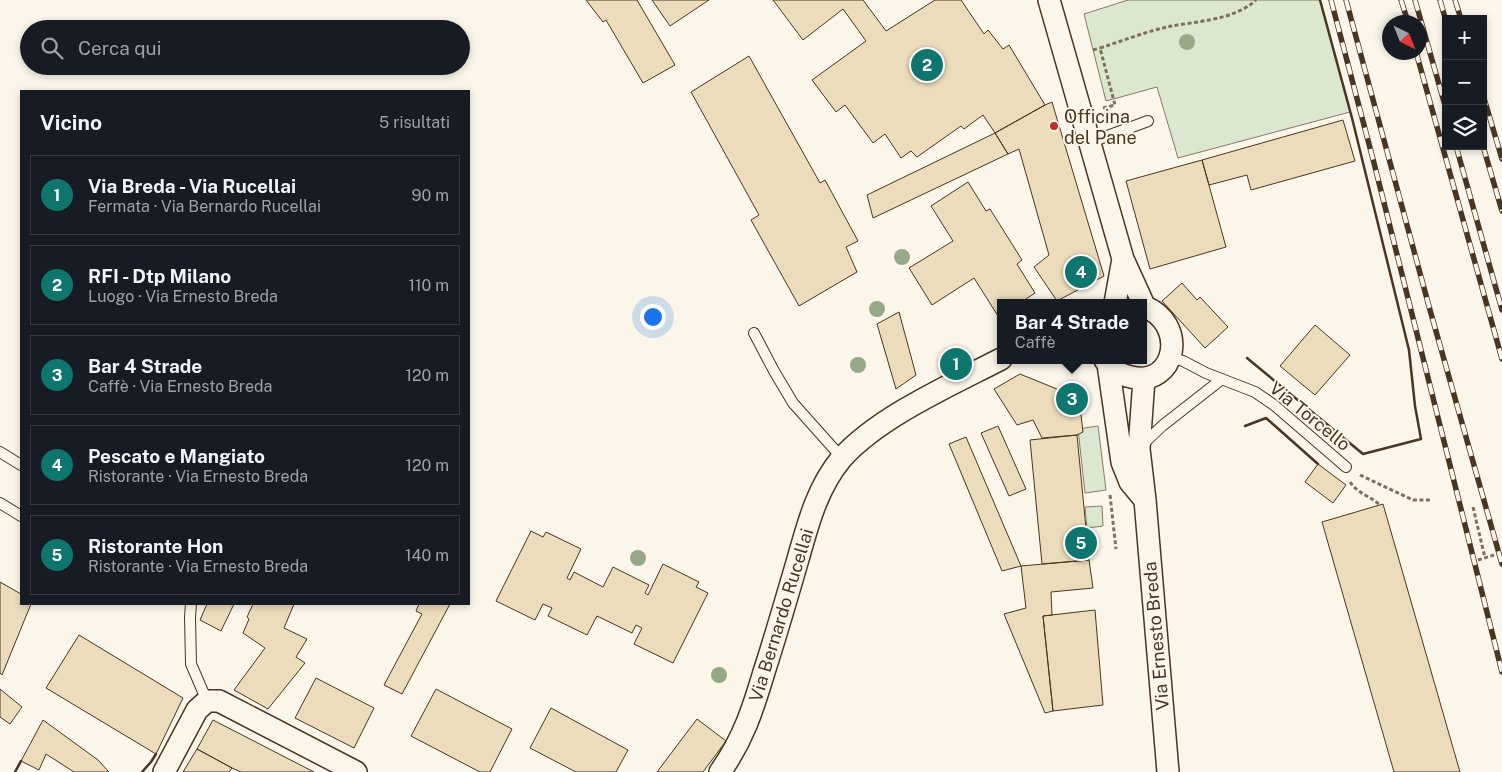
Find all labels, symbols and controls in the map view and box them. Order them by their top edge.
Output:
north arrow [1382,15,1427,60]
map controls [1442,15,1487,150]
button: + [1442,15,1487,60]
search box [20,20,470,75]
icon: search [38,34,66,62]
text: Cerca qui [78,37,161,59]
pin: 2 [911,46,943,84]
button: − [1442,60,1487,105]
button: layers [1442,105,1487,150]
place label: Officina del Pane [1064,106,1137,148]
text: Vicino [40,110,102,135]
text: 5 risultati [379,113,450,132]
marker: Officina del Pane [1048,120,1060,132]
text: Via Breda - Via Rucellai [88,175,296,197]
text: 1 [54,186,60,205]
text: 90 m [412,186,449,205]
text: Fermata · Via Bernardo Rucellai [88,197,321,216]
pin: 4 [1065,253,1097,291]
text: RFI - Dtp Milano [88,265,231,287]
text: 2 [52,276,62,295]
text: 110 m [408,276,449,295]
text: Luogo · Via Ernesto Breda [88,287,278,306]
popup [997,299,1147,364]
your location [640,304,666,330]
text: Bar 4 Strade [1015,311,1129,333]
text: Caffè [1015,333,1056,352]
pin: 1 [940,345,972,383]
text: Bar 4 Strade [88,355,202,377]
text: 3 [52,366,62,385]
text: 120 m [405,366,449,385]
text: Caffè · Via Ernesto Breda [88,377,272,396]
street label: Via Torcello [1265,377,1355,455]
pin: 3 [1056,380,1088,418]
text: Pescato e Mangiato [88,445,265,467]
text: 4 [52,456,62,475]
text: 120 m [405,456,449,475]
text: Ristorante · Via Ernesto Breda [88,467,308,486]
pin: 5 [1065,524,1097,562]
street label: Via Bernardo Rucellai [745,526,817,704]
text: Ristorante Hon [88,535,223,557]
text: 5 [52,546,62,565]
text: 140 m [405,546,449,565]
text: Ristorante · Via Ernesto Breda [88,557,308,576]
street label: Via Ernesto Breda [1139,561,1173,711]

